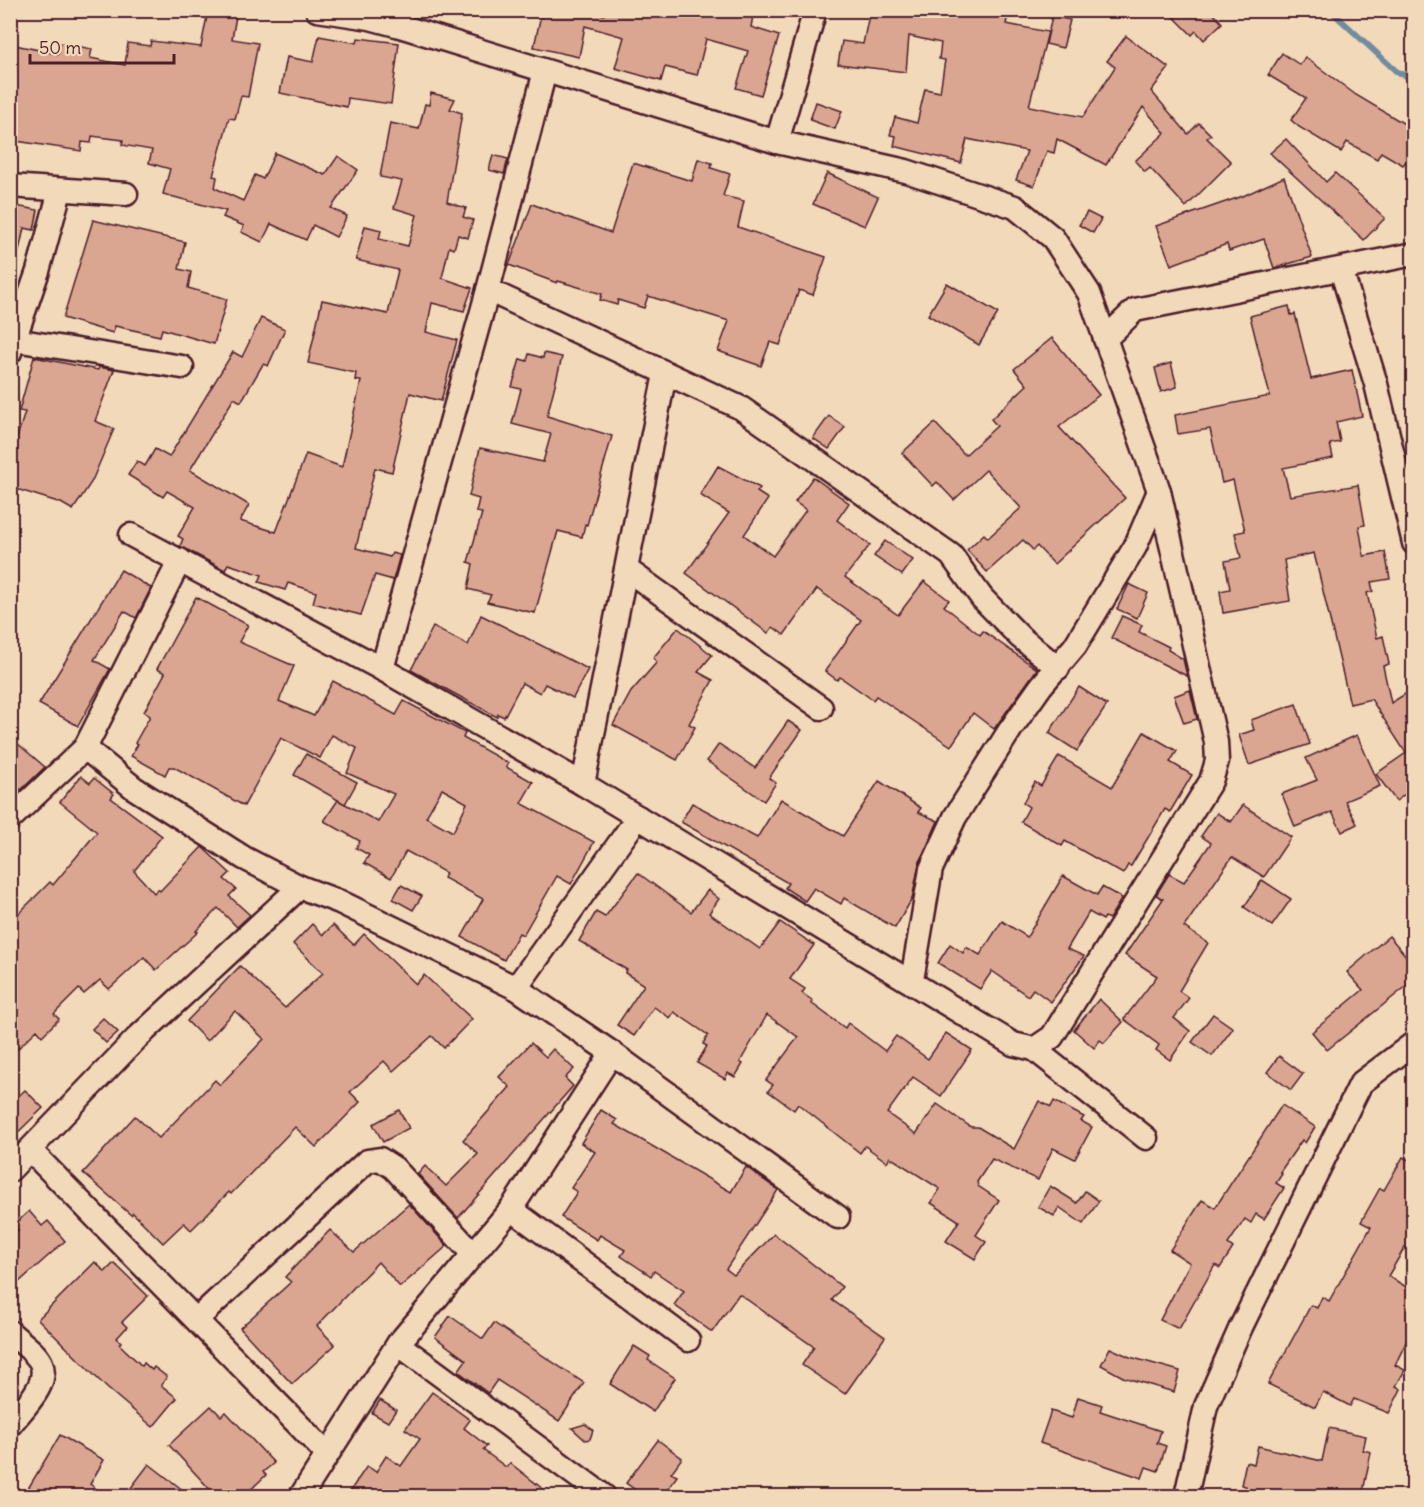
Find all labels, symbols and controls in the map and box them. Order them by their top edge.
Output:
scale bar [30,27,174,65]
text: 50 m [39,36,81,59]

